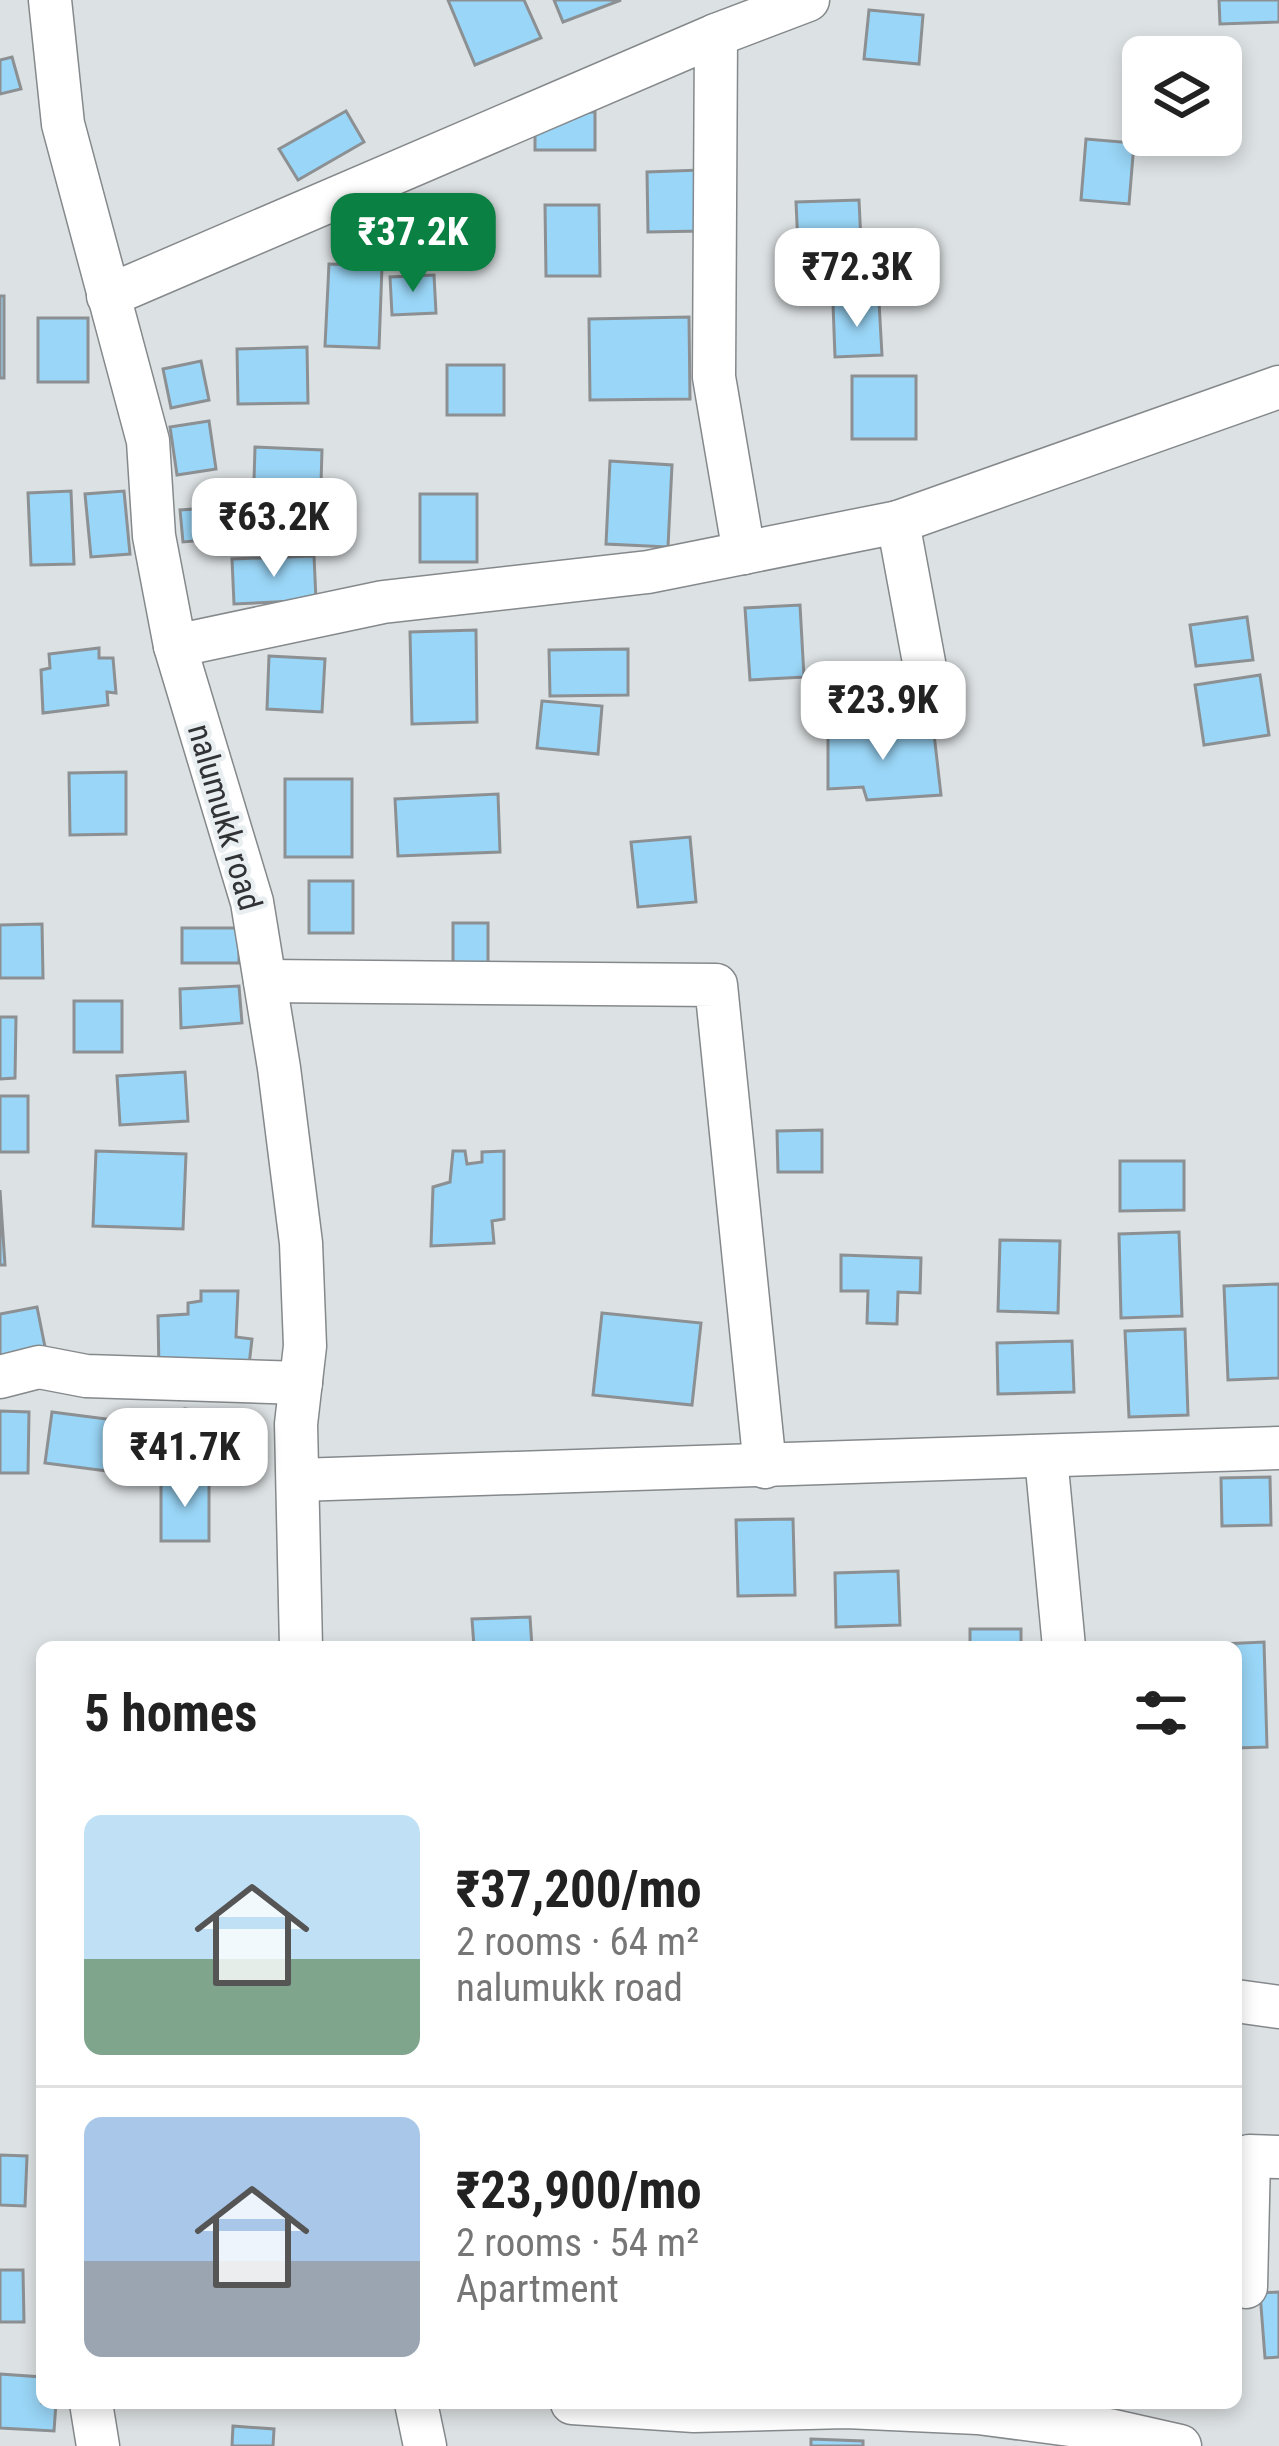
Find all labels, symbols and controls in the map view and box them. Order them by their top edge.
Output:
map controls [1122,36,1242,156]
button: layers [1122,36,1242,156]
pin: ₹37.2K [315,193,511,295]
text: ₹37.2K [358,209,468,255]
pin: ₹72.3K [759,228,955,330]
text: ₹72.3K [802,244,912,290]
pin: ₹63.2K [176,478,372,580]
text: ₹63.2K [219,494,329,540]
pin: ₹23.9K [785,661,981,763]
text: ₹23.9K [828,677,938,723]
street label: nalumukk road [180,719,270,915]
pin: ₹41.7K [87,1408,283,1510]
text: ₹41.7K [130,1424,240,1470]
icon: filters [1128,1680,1194,1746]
text: 5 homes [84,1684,257,1743]
text: ₹37,200/mo [456,1860,702,1919]
icon: home [180,1863,324,2007]
text: 2 rooms · 64 m² [456,1919,699,1965]
text: nalumukk road [456,1965,683,2011]
text: ₹23,900/mo [456,2161,702,2220]
icon: home [180,2165,324,2309]
text: 2 rooms · 54 m² [456,2220,699,2266]
text: Apartment [456,2266,619,2312]

